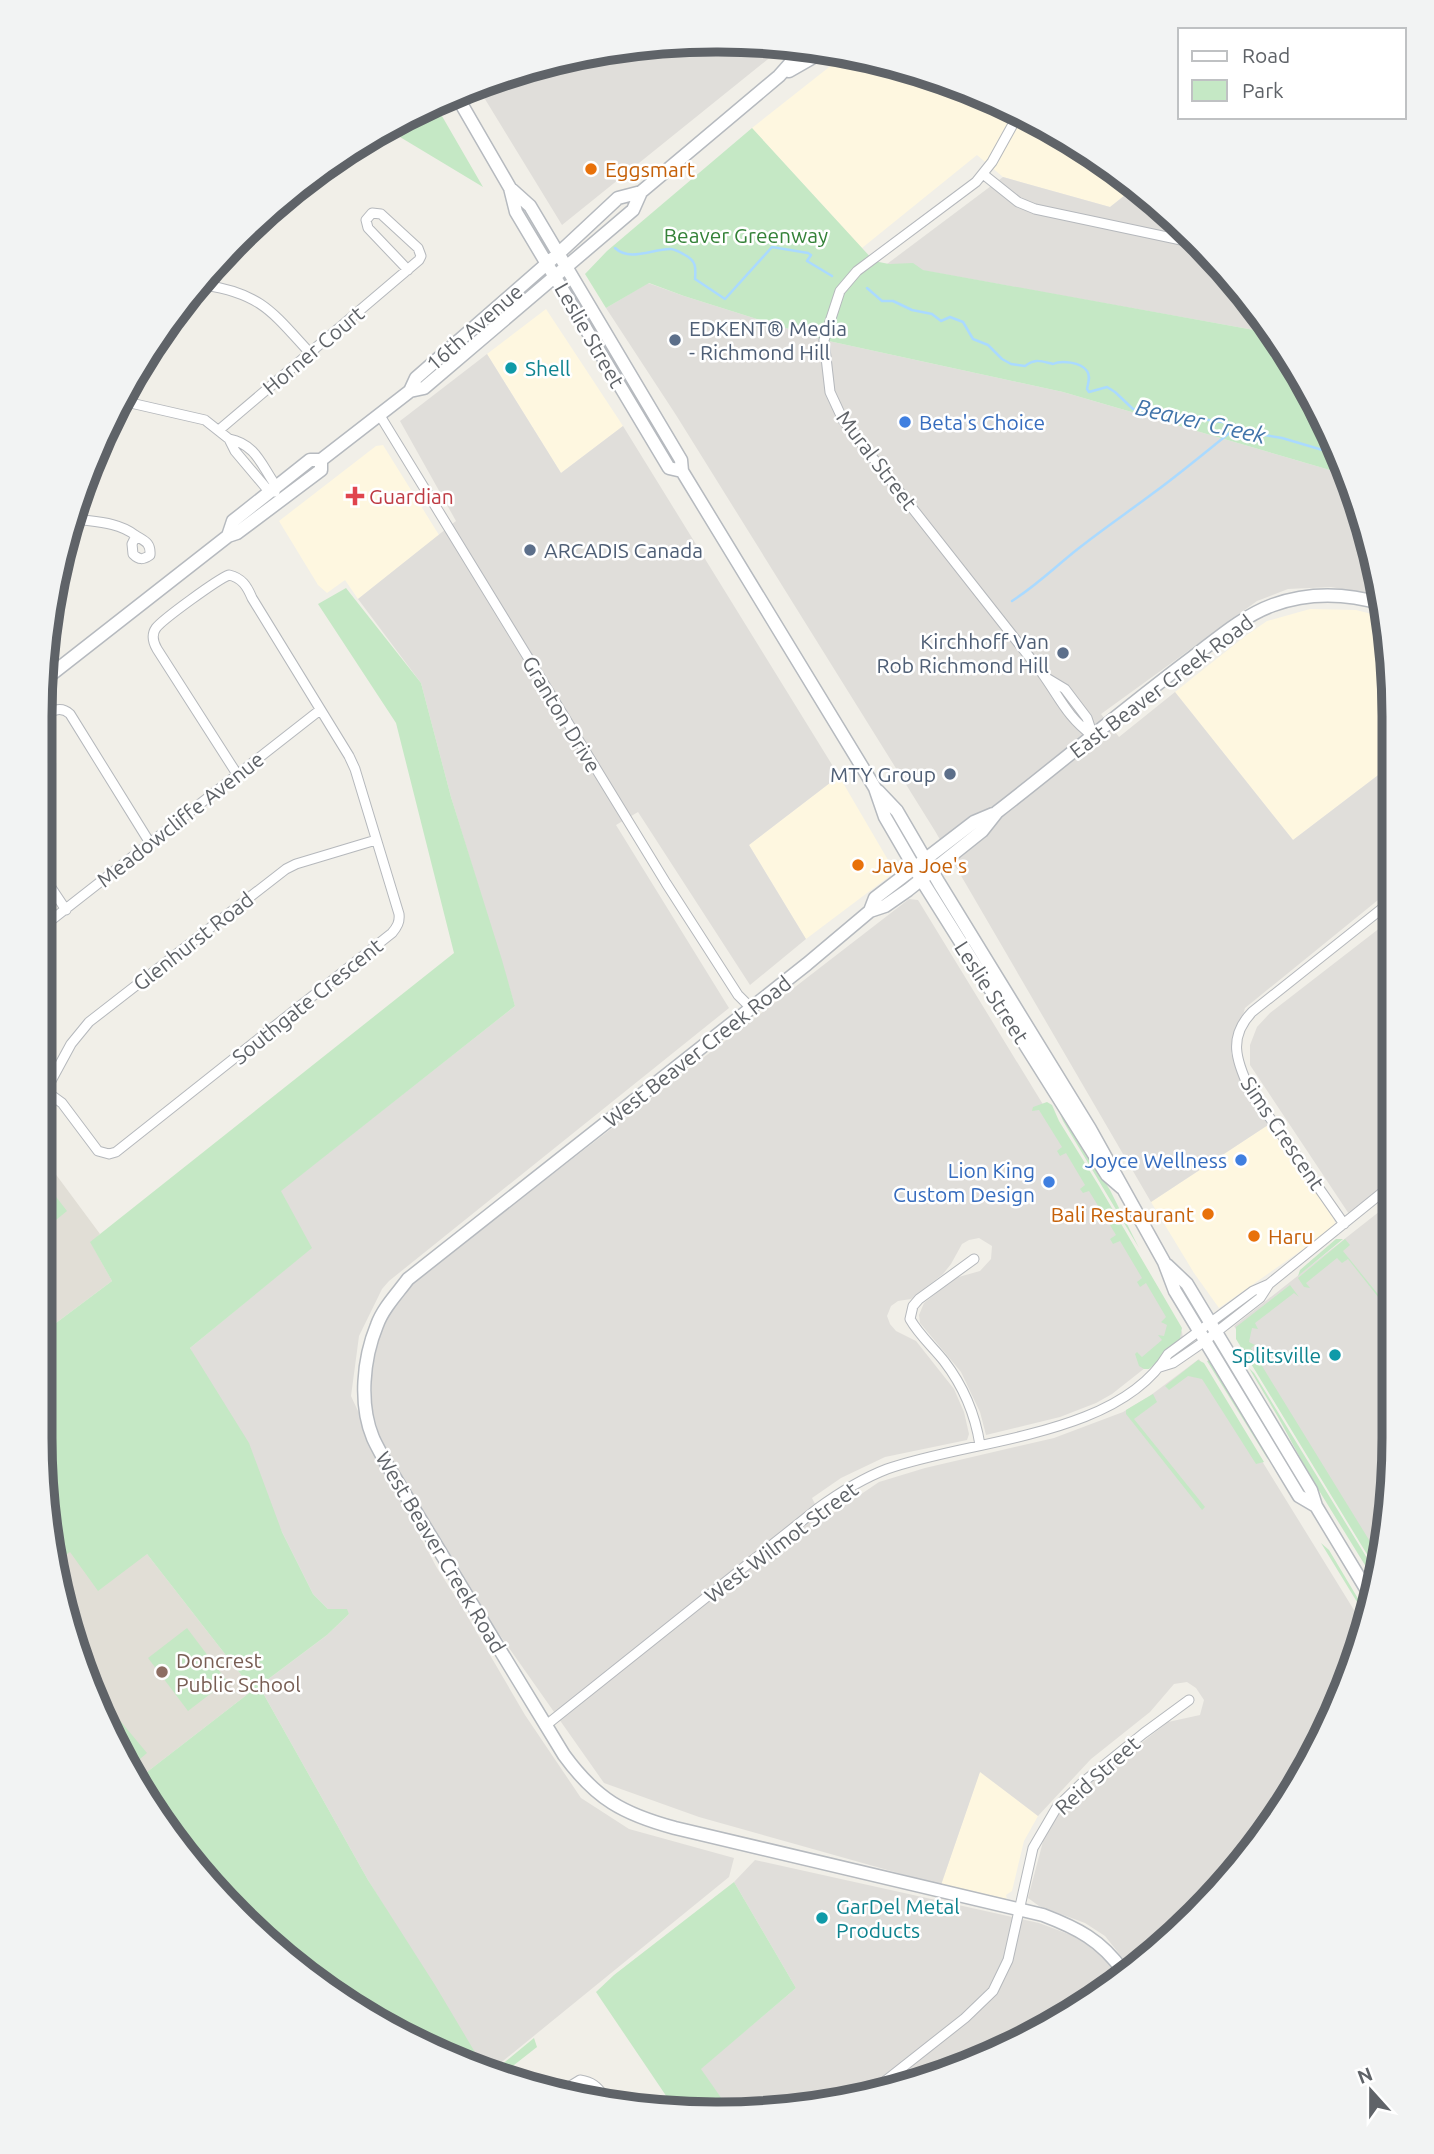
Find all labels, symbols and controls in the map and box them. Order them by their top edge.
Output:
legend [1178,28,1406,119]
text: Road [1242,43,1290,67]
text: Park [1242,78,1284,102]
place label: Eggsmart [605,157,695,181]
marker: Eggsmart [583,161,599,177]
park label: Beaver Greenway [664,223,828,247]
street label: Leslie Street [550,278,630,392]
street label: 16th Avenue [421,279,527,375]
street label: Horner Court [258,301,368,399]
place label: EDKENT® Media - Richmond Hill [689,316,847,364]
marker: EDKENT® Media - Richmond Hill [667,332,683,348]
place label: Shell [525,356,571,380]
marker: Shell [503,360,519,376]
water label: Beaver Creek [1133,394,1269,448]
street label: Mural Street [832,406,922,514]
place label: Beta's Choice [919,410,1045,434]
marker: Beta's Choice [897,414,913,430]
place label: Guardian [369,484,454,508]
marker: Guardian [347,488,363,504]
place label: ARCADIS Canada [544,538,703,562]
marker: ARCADIS Canada [522,542,538,558]
street label: East Beaver Creek Road [1065,609,1257,763]
place label: Kirchhoff Van Rob Richmond Hill [876,629,1049,677]
marker: Kirchhoff Van Rob Richmond Hill [1055,645,1071,661]
street label: Granton Drive [518,651,606,777]
street label: Meadowcliffe Avenue [92,746,268,892]
place label: MTY Group [830,762,936,786]
marker: MTY Group [942,766,958,782]
place label: Java Joe's [872,853,967,877]
marker: Java Joe's [850,857,866,873]
street label: Glenhurst Road [128,887,258,995]
street label: Southgate Crescent [227,933,387,1069]
street label: Leslie Street [950,936,1034,1048]
street label: West Beaver Creek Road [599,970,795,1132]
street label: Sims Crescent [1236,1072,1330,1194]
place label: Joyce Wellness [1085,1148,1227,1172]
marker: Joyce Wellness [1233,1152,1249,1168]
place label: Lion King Custom Design [893,1158,1035,1206]
marker: Lion King Custom Design [1041,1174,1057,1190]
place label: Bali Restaurant [1051,1202,1194,1226]
marker: Bali Restaurant [1200,1206,1216,1222]
place label: Haru [1268,1224,1313,1248]
marker: Haru [1246,1228,1262,1244]
place label: Splitsville [1232,1343,1321,1367]
marker: Splitsville [1327,1347,1343,1363]
street label: West Beaver Creek Road [371,1447,511,1657]
street label: West Wilmot Street [700,1477,862,1607]
place label: Doncrest Public School [176,1648,301,1696]
marker: Doncrest Public School [154,1664,170,1680]
street label: Reid Street [1050,1731,1144,1819]
place label: GarDel Metal Products [836,1894,960,1942]
marker: GarDel Metal Products [814,1910,830,1926]
north arrow [1336,2056,1406,2126]
text: N [1354,2062,1375,2088]

